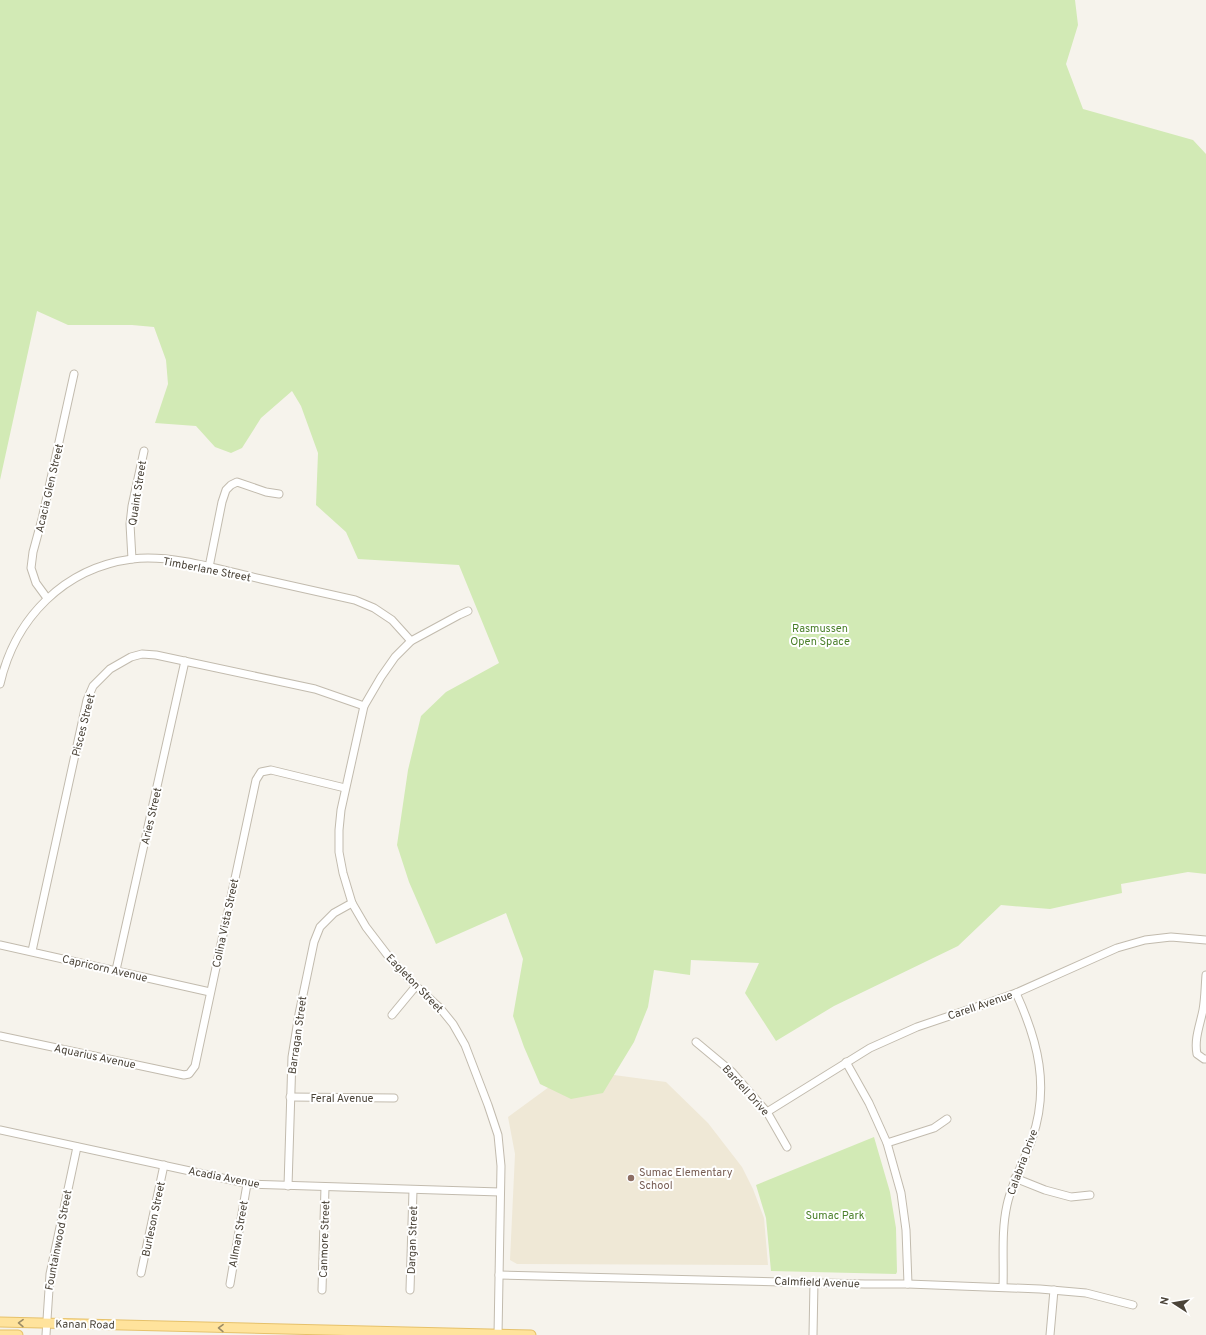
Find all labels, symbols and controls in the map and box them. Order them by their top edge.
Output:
street label: Acacia Glen Street [33,442,67,534]
street label: Quaint Street [126,459,150,527]
street label: Timberlane Street [162,555,252,585]
park label: Rasmussen Open Space [790,622,850,649]
street label: Pisces Street [69,692,99,758]
street label: Aries Street [139,786,165,846]
street label: Colina Vista Street [210,877,242,969]
street label: Eagleton Street [383,951,446,1016]
street label: Capricorn Avenue [61,952,149,986]
street label: Carell Avenue [946,988,1015,1024]
street label: Barragan Street [286,995,310,1075]
street label: Aquarius Avenue [53,1041,137,1072]
street label: Bardell Drive [719,1062,772,1119]
street label: Feral Avenue [311,1092,374,1106]
street label: Calabria Drive [1005,1127,1041,1197]
street label: Acadia Avenue [187,1164,261,1192]
place label: Sumac Elementary School [639,1166,733,1193]
marker: Sumac Elementary School [626,1173,636,1183]
street label: Burleson Street [139,1180,169,1258]
street label: Fountainwood Street [42,1189,76,1292]
street label: Allman Street [226,1200,252,1269]
street label: Canmore Street [317,1200,333,1278]
street label: Dargan Street [405,1206,421,1275]
park label: Sumac Park [806,1209,865,1223]
street label: Calmfield Avenue [774,1275,860,1291]
north arrow [1154,1283,1194,1323]
text: N [1158,1296,1173,1306]
street label: Kanan Road [55,1317,115,1333]
one-way arrow [18,1319,24,1327]
one-way arrow [218,1323,224,1332]

